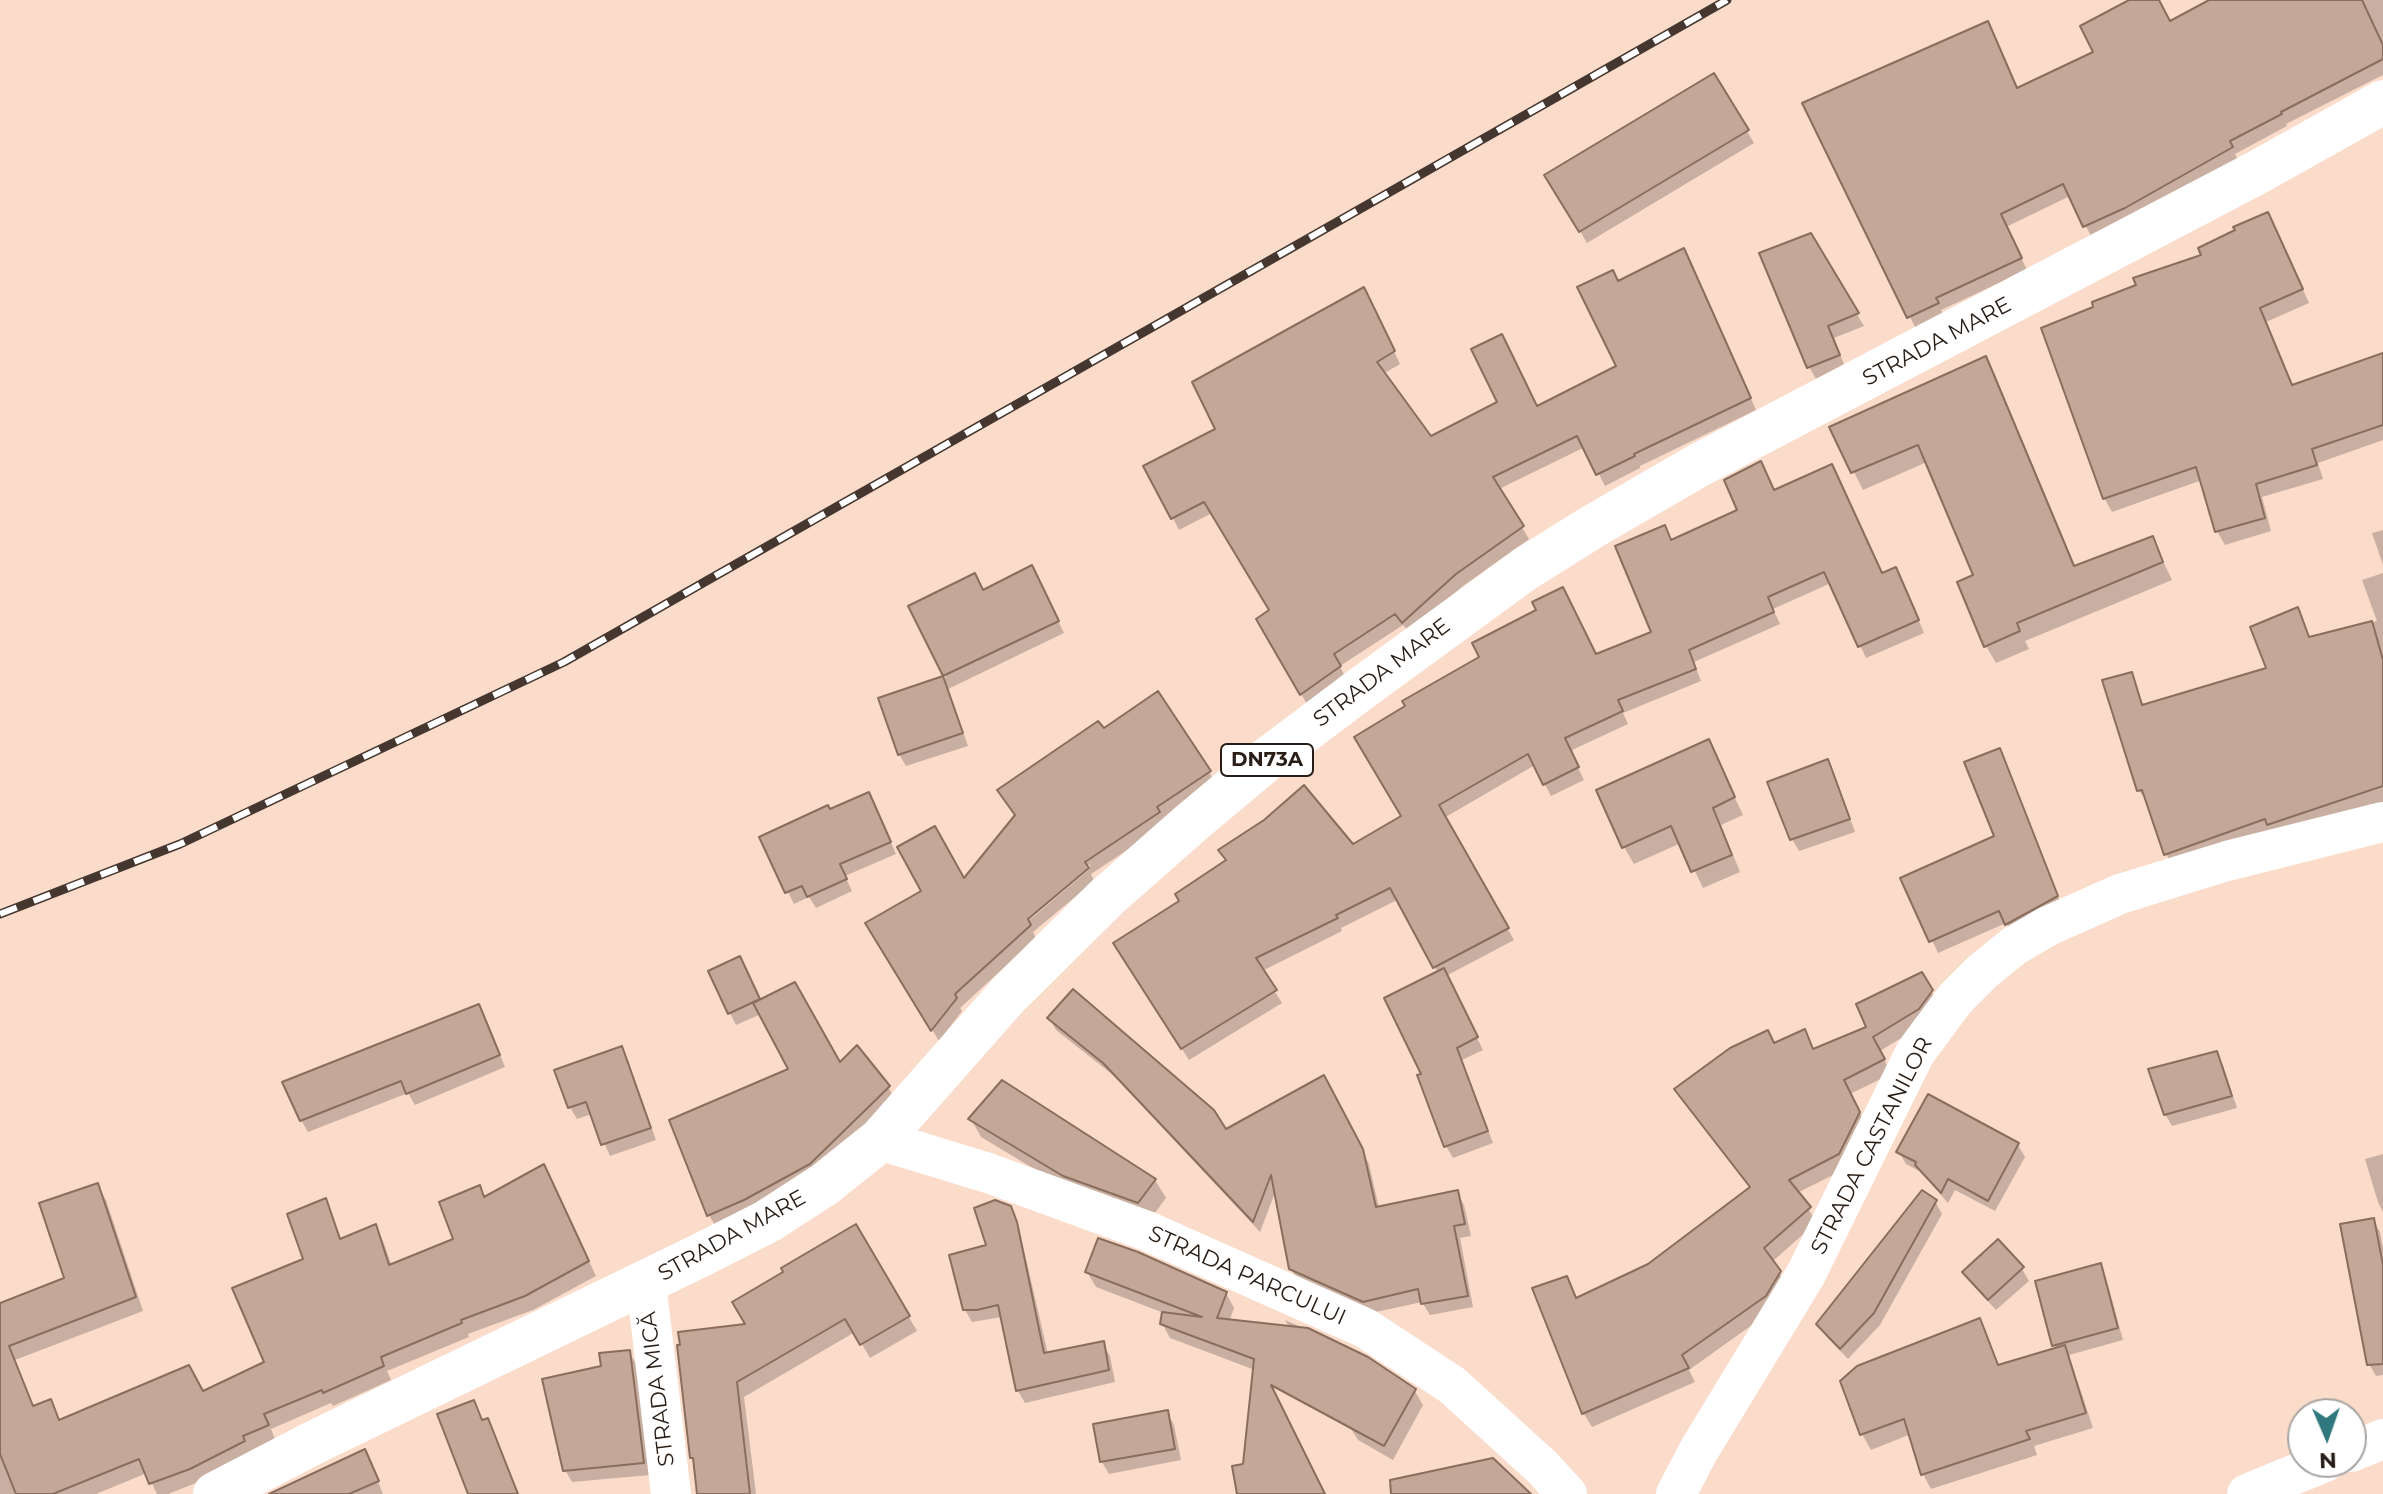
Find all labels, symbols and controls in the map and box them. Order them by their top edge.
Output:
street label: STRADA MARE [1858,292,2016,392]
street label: STRADA MARE [1308,613,1456,733]
road number: DN73A [1221,744,1313,776]
street label: STRADA CASTANILOR [1806,1033,1938,1259]
street label: STRADA MARE [654,1185,810,1287]
street label: STRADA PARCULUI [1144,1221,1350,1331]
street label: STRADA MICĂ [635,1310,681,1468]
north arrow [2287,1398,2367,1478]
text: N [2318,1447,2337,1474]

